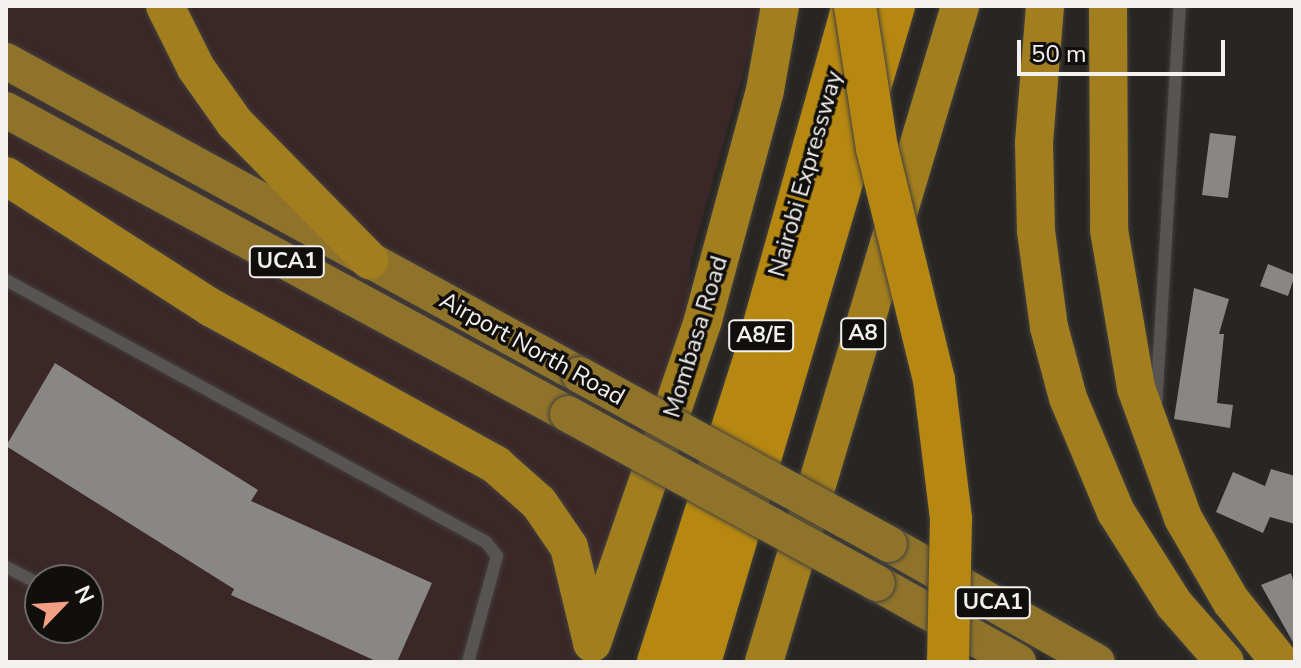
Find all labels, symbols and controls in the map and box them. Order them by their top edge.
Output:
scale bar [1021,24,1229,74]
text: 50 m [1031,38,1087,70]
street label: Nairobi Expressway [763,68,849,280]
road number: UCA1 [247,244,327,280]
street label: Mombasa Road [658,253,734,421]
street label: Airport North Road [434,286,630,412]
road number: A8 [839,316,887,352]
road number: A8/E [727,318,795,354]
north arrow [24,564,104,644]
text: N [67,581,101,609]
road number: UCA1 [953,585,1033,621]

